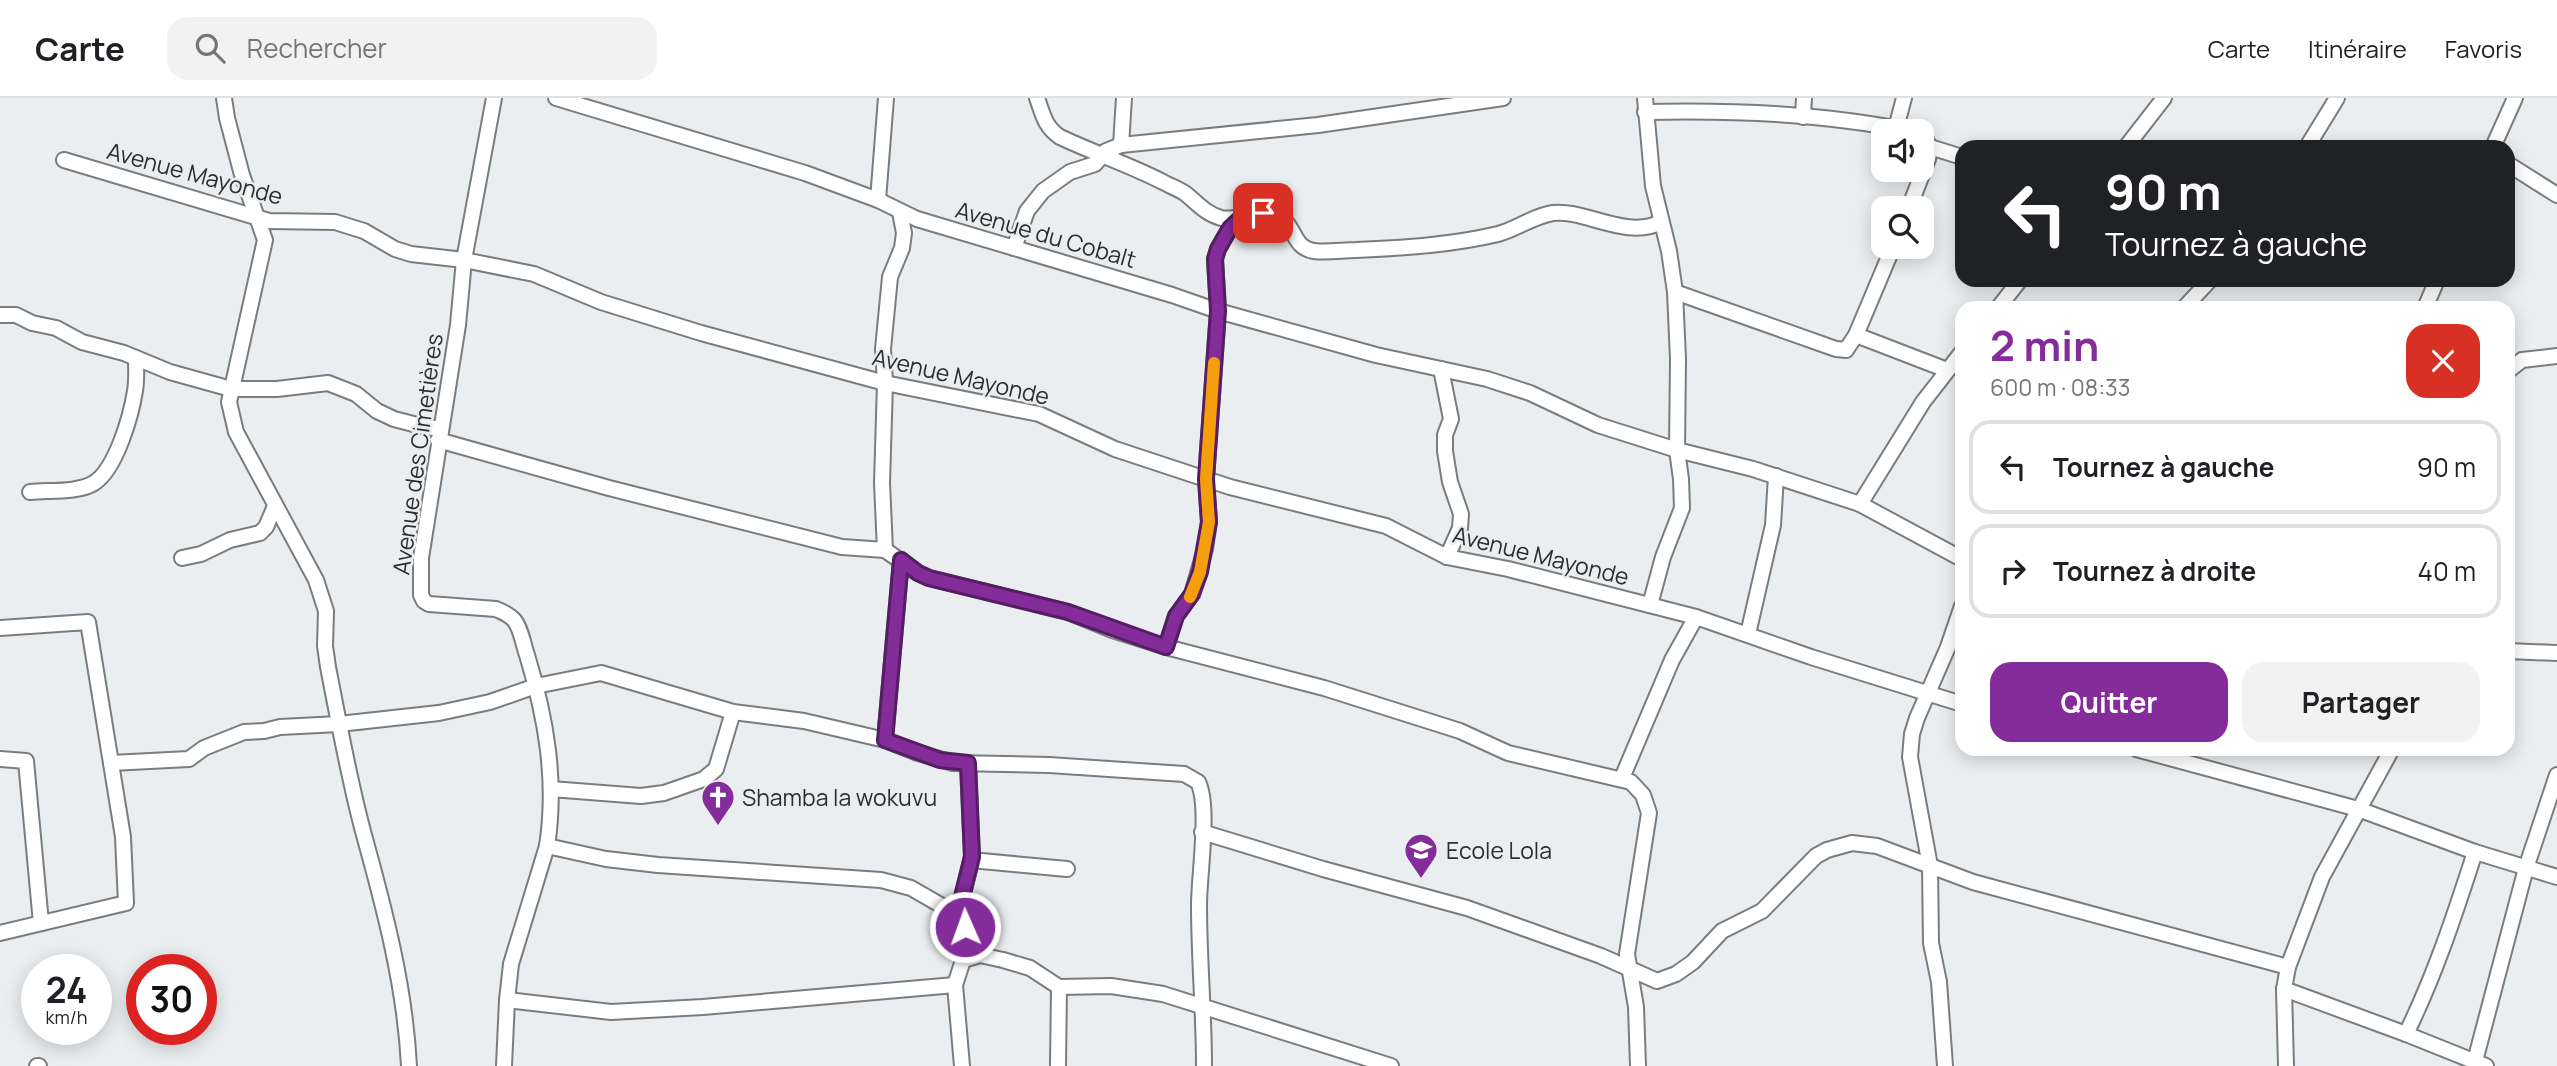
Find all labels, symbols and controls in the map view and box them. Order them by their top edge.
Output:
search box [167,17,657,80]
text: Carte [35,26,125,71]
icon: search [191,29,229,67]
text: Rechercher [247,30,387,66]
text: Carte [2208,32,2270,65]
text: Itinéraire [2308,32,2407,65]
text: Favoris [2445,32,2522,65]
map controls [1871,119,1934,259]
button: sound [1871,119,1934,182]
street label: Avenue Mayonde [104,134,286,212]
text: 90 m [2105,158,2222,225]
icon: left [1990,168,2081,259]
pin [1233,183,1293,243]
street label: Avenue du Cobalt [952,193,1140,275]
icon: arrive [1244,194,1282,232]
button: search [1871,196,1934,259]
text: Tournez à gauche [2105,222,2367,266]
text: 2 min [1990,316,2099,374]
button: close [2406,324,2480,398]
street label: Avenue des Cimetières [384,331,450,577]
street label: Avenue Mayonde [869,340,1053,412]
text: 600 m · 08:33 [1990,371,2131,403]
icon: left [1994,448,2032,486]
text: Tournez à gauche [2053,449,2274,485]
text: 90 m [2417,449,2476,485]
street label: Avenue Mayonde [1449,518,1633,592]
icon: right [1994,552,2032,590]
text: Tournez à droite [2053,553,2256,589]
text: 40 m [2418,553,2476,589]
button: Quitter [1990,662,2228,742]
button: Partager [2242,662,2480,742]
church icon: Shamba la wokuvu [699,778,737,827]
place label: Shamba la wokuvu [742,781,937,813]
school or university icon: Ecole Lola [1402,831,1440,880]
place label: Ecole Lola [1446,834,1552,866]
position arrow [928,890,1002,964]
speed limit sign: 30 [126,954,217,1045]
text: 24 [46,966,87,1014]
text: km/h [46,1005,87,1029]

